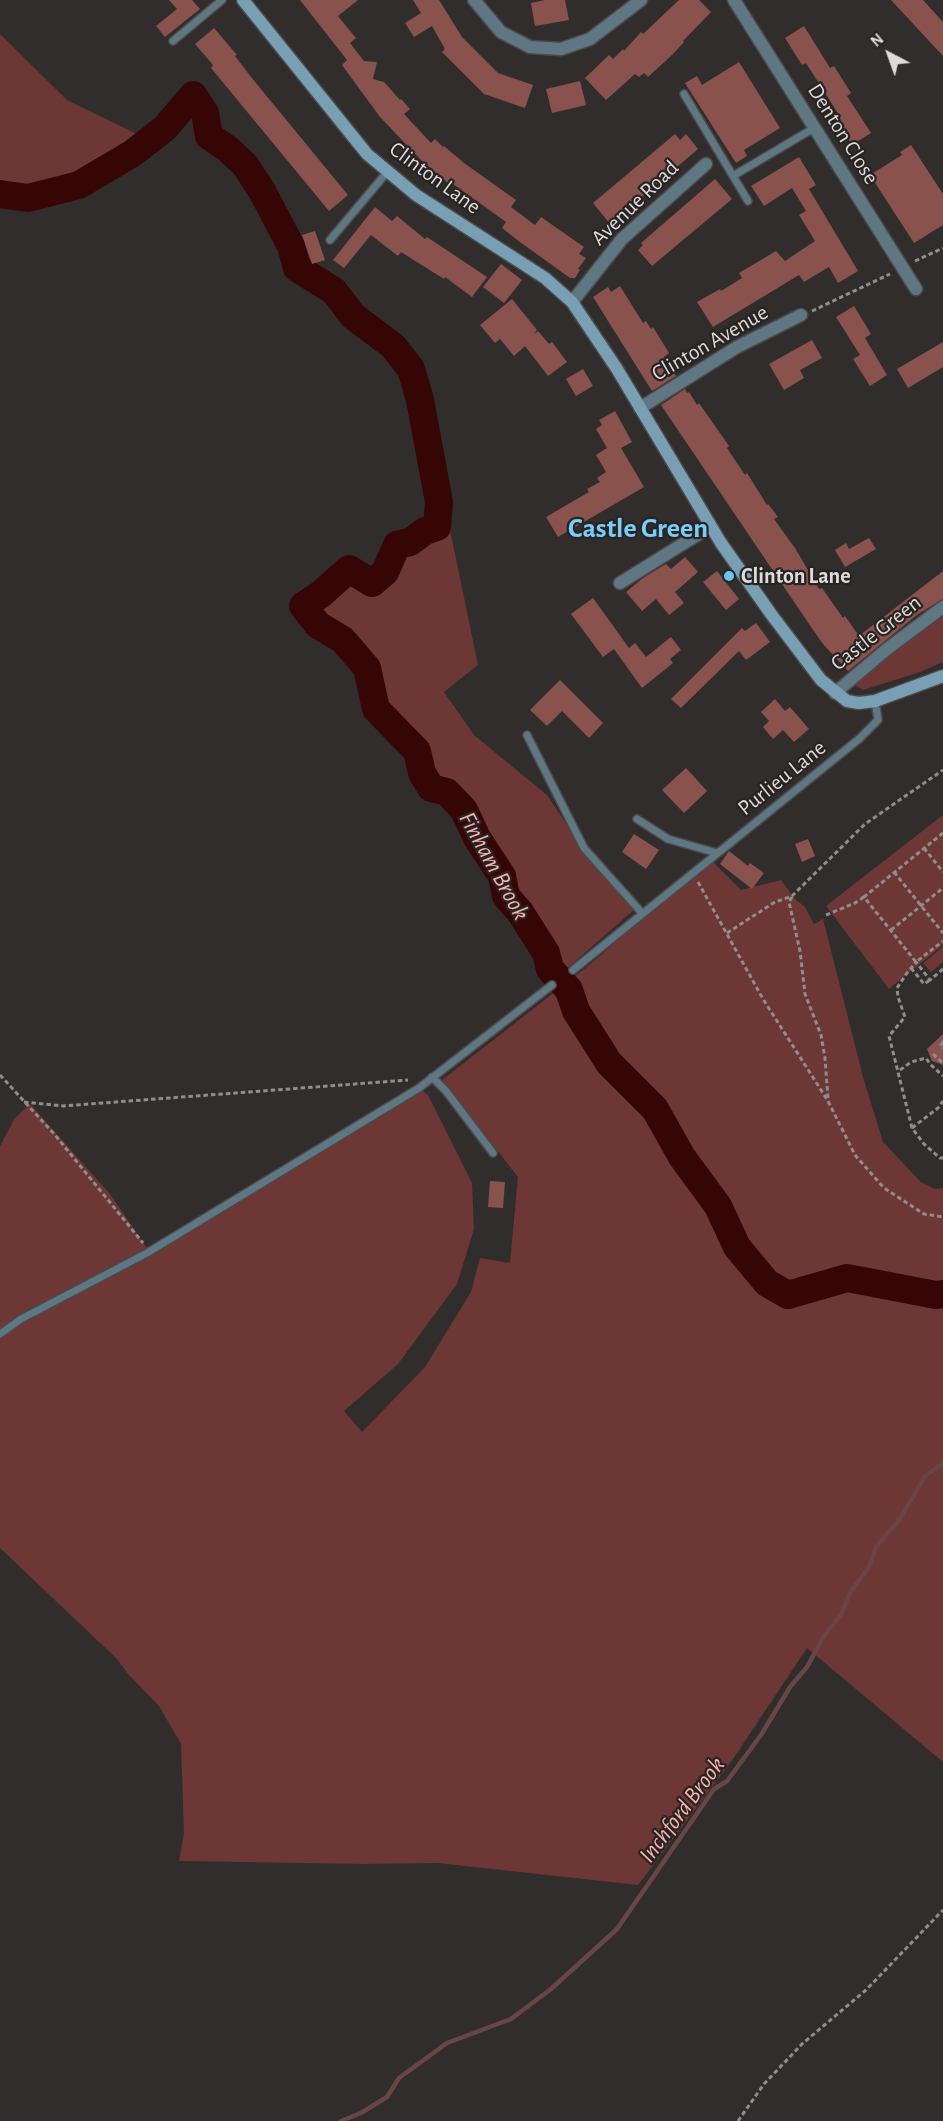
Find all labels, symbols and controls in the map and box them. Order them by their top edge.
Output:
north arrow [859,24,919,84]
text: N [868,31,887,50]
street label: Denton Close [802,79,884,189]
street label: Clinton Lane [384,136,486,220]
street label: Avenue Road [586,155,684,251]
street label: Clinton Avenue [647,299,773,387]
district label: Castle Green [568,512,708,546]
place label: Clinton Lane [741,563,851,589]
marker: Clinton Lane [722,569,736,583]
street label: Castle Green [826,590,926,676]
street label: Purlieu Lane [733,735,831,821]
water label: Finham Brook [452,807,536,925]
water label: Inchford Brook [633,1751,731,1869]

